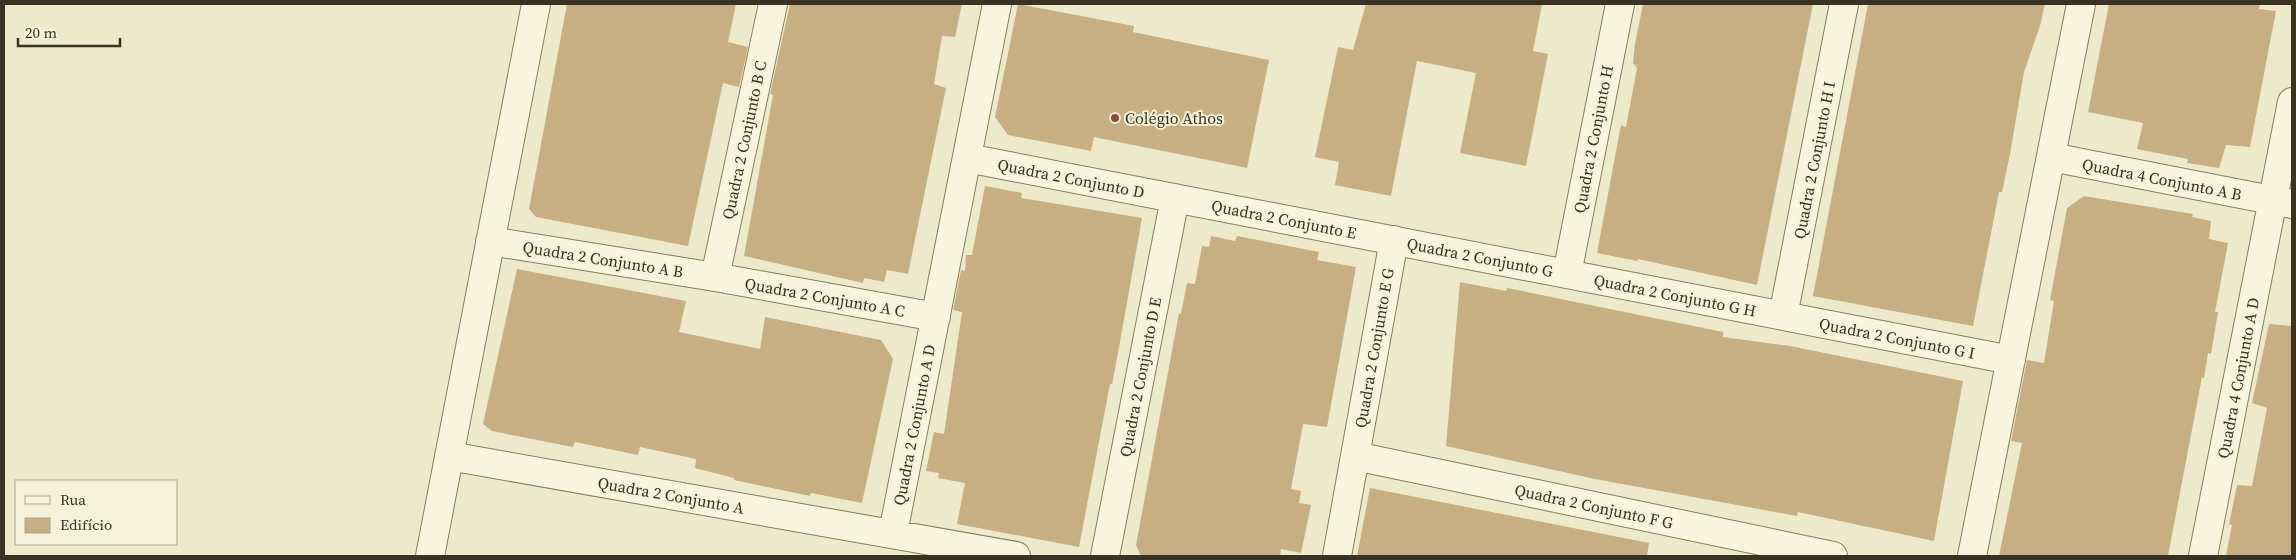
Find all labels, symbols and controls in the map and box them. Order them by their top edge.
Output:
scale bar [18,15,120,47]
text: 20 m [25,22,57,43]
street label: Quadra 2 Conjunto B C [716,59,772,221]
street label: Quadra 2 Conjunto H [1568,63,1618,215]
street label: Quadra 2 Conjunto H I [1788,79,1840,241]
place label: Colégio Athos [1125,107,1223,129]
marker: Colégio Athos [1109,112,1121,124]
street label: Quadra 2 Conjunto D [996,153,1146,203]
street label: Quadra 4 Conjunto A B [2080,153,2244,205]
street label: Quadra 2 Conjunto E [1210,194,1359,244]
street label: Quadra 2 Conjunto G [1405,232,1555,282]
street label: Quadra 2 Conjunto A B [521,235,685,283]
street label: Quadra 2 Conjunto E G [1349,266,1399,430]
street label: Quadra 2 Conjunto G H [1592,268,1758,322]
street label: Quadra 2 Conjunto A C [743,272,907,322]
street label: Quadra 2 Conjunto D E [1114,295,1166,459]
street label: Quadra 4 Conjunto A D [2212,296,2264,460]
street label: Quadra 2 Conjunto G I [1817,312,1977,364]
street label: Quadra 2 Conjunto A D [888,343,940,507]
street label: Quadra 2 Conjunto A [596,471,746,519]
street label: Quadra 2 Conjunto F G [1513,478,1675,534]
legend [15,480,178,545]
text: Rua [60,489,86,510]
text: Edifício [60,514,112,535]

